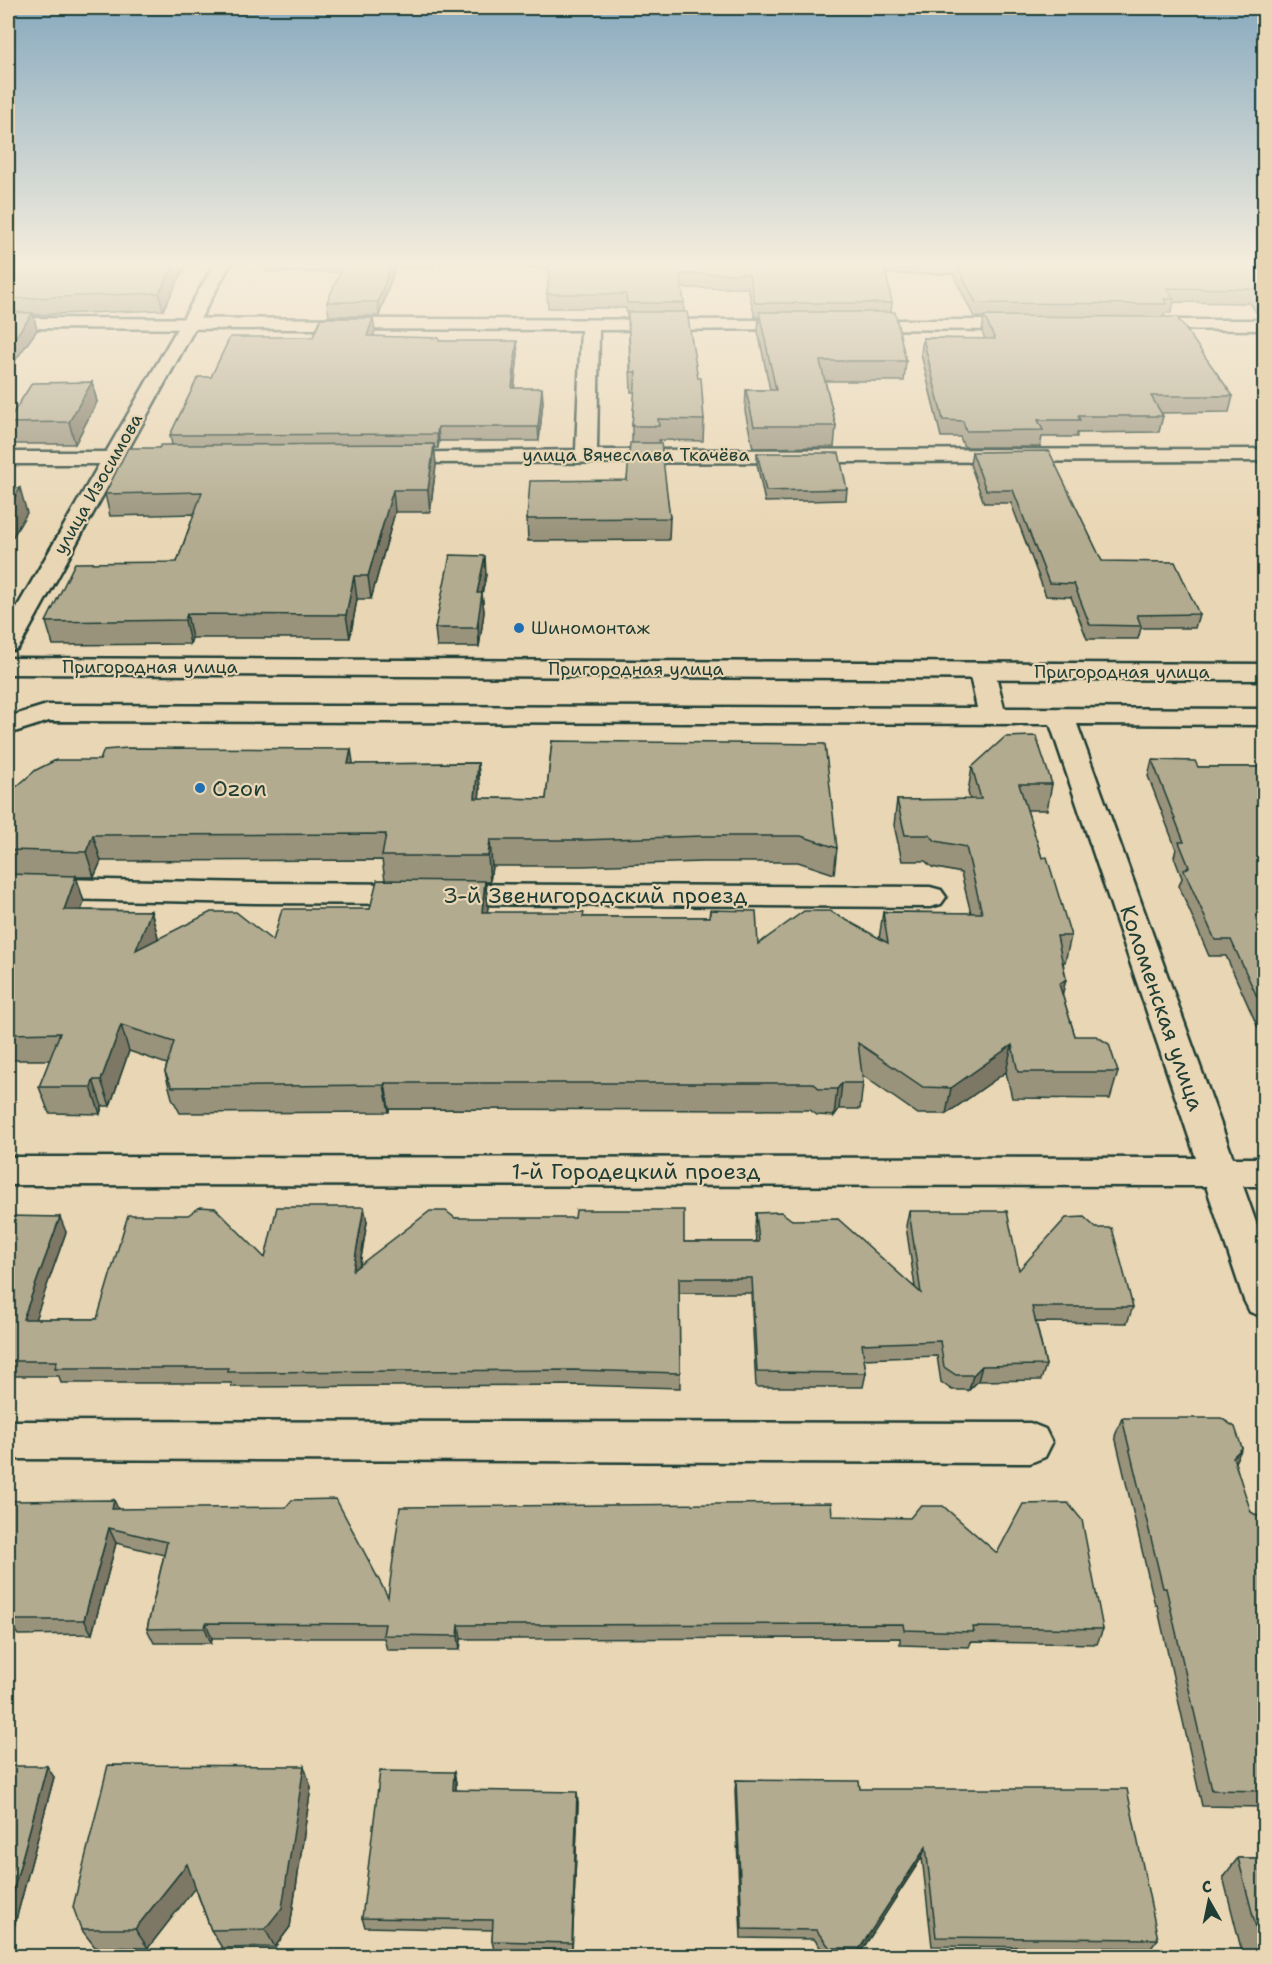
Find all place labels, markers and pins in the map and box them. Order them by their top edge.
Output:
place label: Шиномонтаж [531,616,650,640]
marker: Шиномонтаж [512,621,526,635]
place label: Ozon [212,774,267,803]
marker: Ozon [193,781,207,795]

